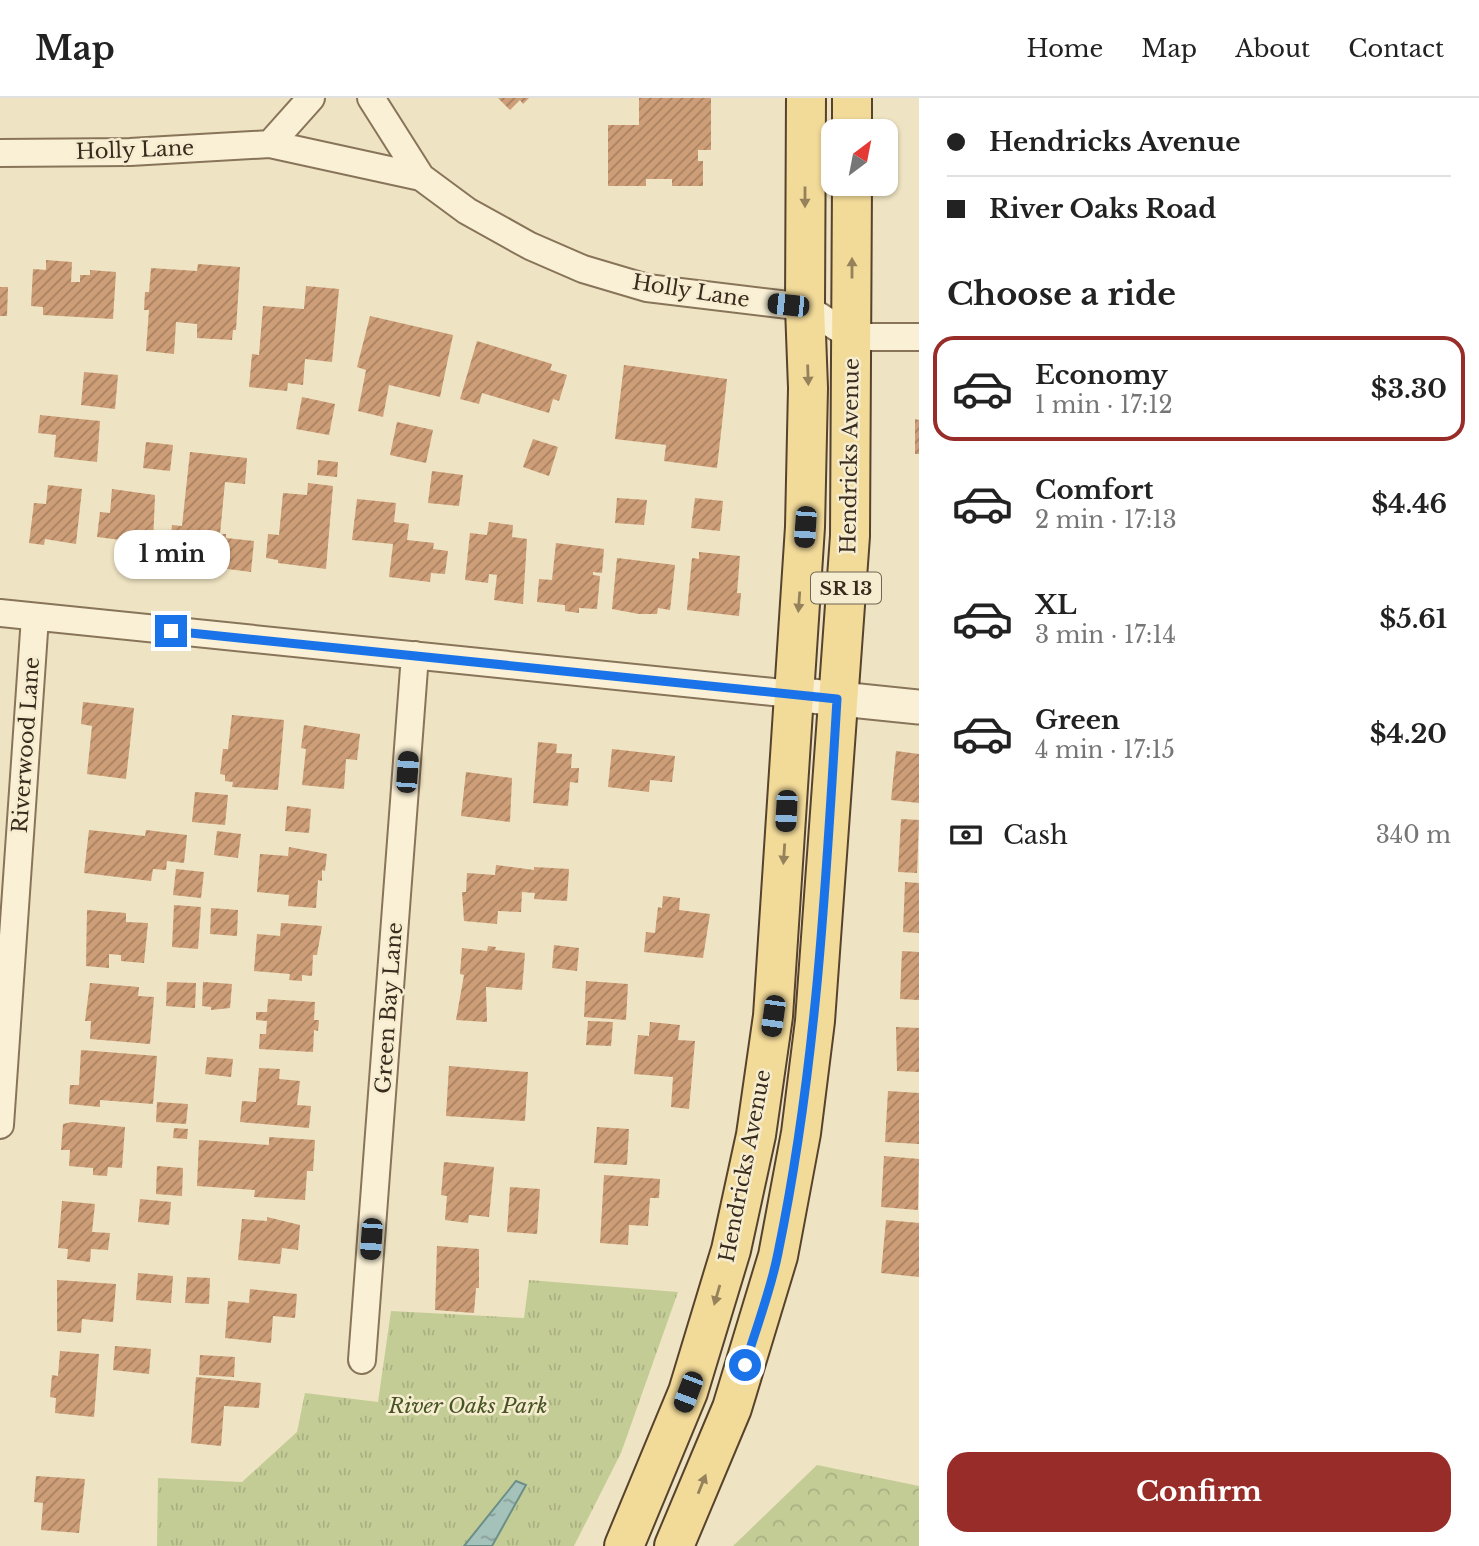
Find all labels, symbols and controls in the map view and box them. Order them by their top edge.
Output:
text: Map [35,28,115,69]
text: Home [1027,34,1103,63]
text: Map [1141,34,1197,63]
text: About [1235,34,1310,63]
text: Contact [1348,34,1444,63]
north arrow [821,119,898,196]
map controls [821,119,898,196]
text: Hendricks Avenue [989,126,1240,158]
street label: Holly Lane [75,135,195,165]
one-way arrow [799,187,811,209]
text: River Oaks Road [989,193,1216,225]
one-way arrow [846,257,858,279]
street label: Holly Lane [631,269,751,313]
text: Choose a ride [947,274,1176,314]
car [767,292,810,318]
icon: car [951,357,1014,420]
street label: Hendricks Avenue [835,358,865,554]
text: Economy [1035,359,1168,391]
one-way arrow [802,364,813,386]
text: $3.30 [1371,373,1447,405]
text: 1 min · 17:12 [1035,391,1173,419]
icon: car [951,472,1014,535]
text: Comfort [1035,474,1153,506]
text: $4.46 [1371,488,1447,520]
car [794,505,817,549]
text: 2 min · 17:13 [1035,506,1177,534]
callout: 1 min [113,530,229,578]
text: 1 min [139,540,205,568]
road number: SR 13 [811,573,881,603]
icon: car [951,587,1014,650]
text: XL [1035,589,1077,621]
one-way arrow [793,591,804,613]
text: $5.61 [1380,603,1447,635]
route end [155,615,187,647]
text: 3 min · 17:14 [1035,621,1176,649]
street label: Riverwood Lane [7,656,45,834]
icon: car [951,702,1014,765]
text: Green [1035,704,1120,736]
text: $4.20 [1370,718,1447,750]
text: 4 min · 17:15 [1035,736,1175,764]
car [396,750,419,794]
car [775,789,798,833]
icon: cash [947,816,985,854]
text: Cash [1003,819,1068,851]
text: 340 m [1376,821,1451,849]
one-way arrow [778,843,789,865]
street label: Green Bay Lane [370,921,408,1095]
car [760,994,787,1038]
street label: Hendricks Avenue [714,1067,776,1265]
car [360,1217,383,1261]
one-way arrow [712,1285,722,1306]
route start [729,1349,761,1381]
car [671,1369,706,1415]
park label: River Oaks Park [388,1393,547,1419]
button: Confirm [947,1452,1451,1532]
one-way arrow [696,1473,707,1494]

